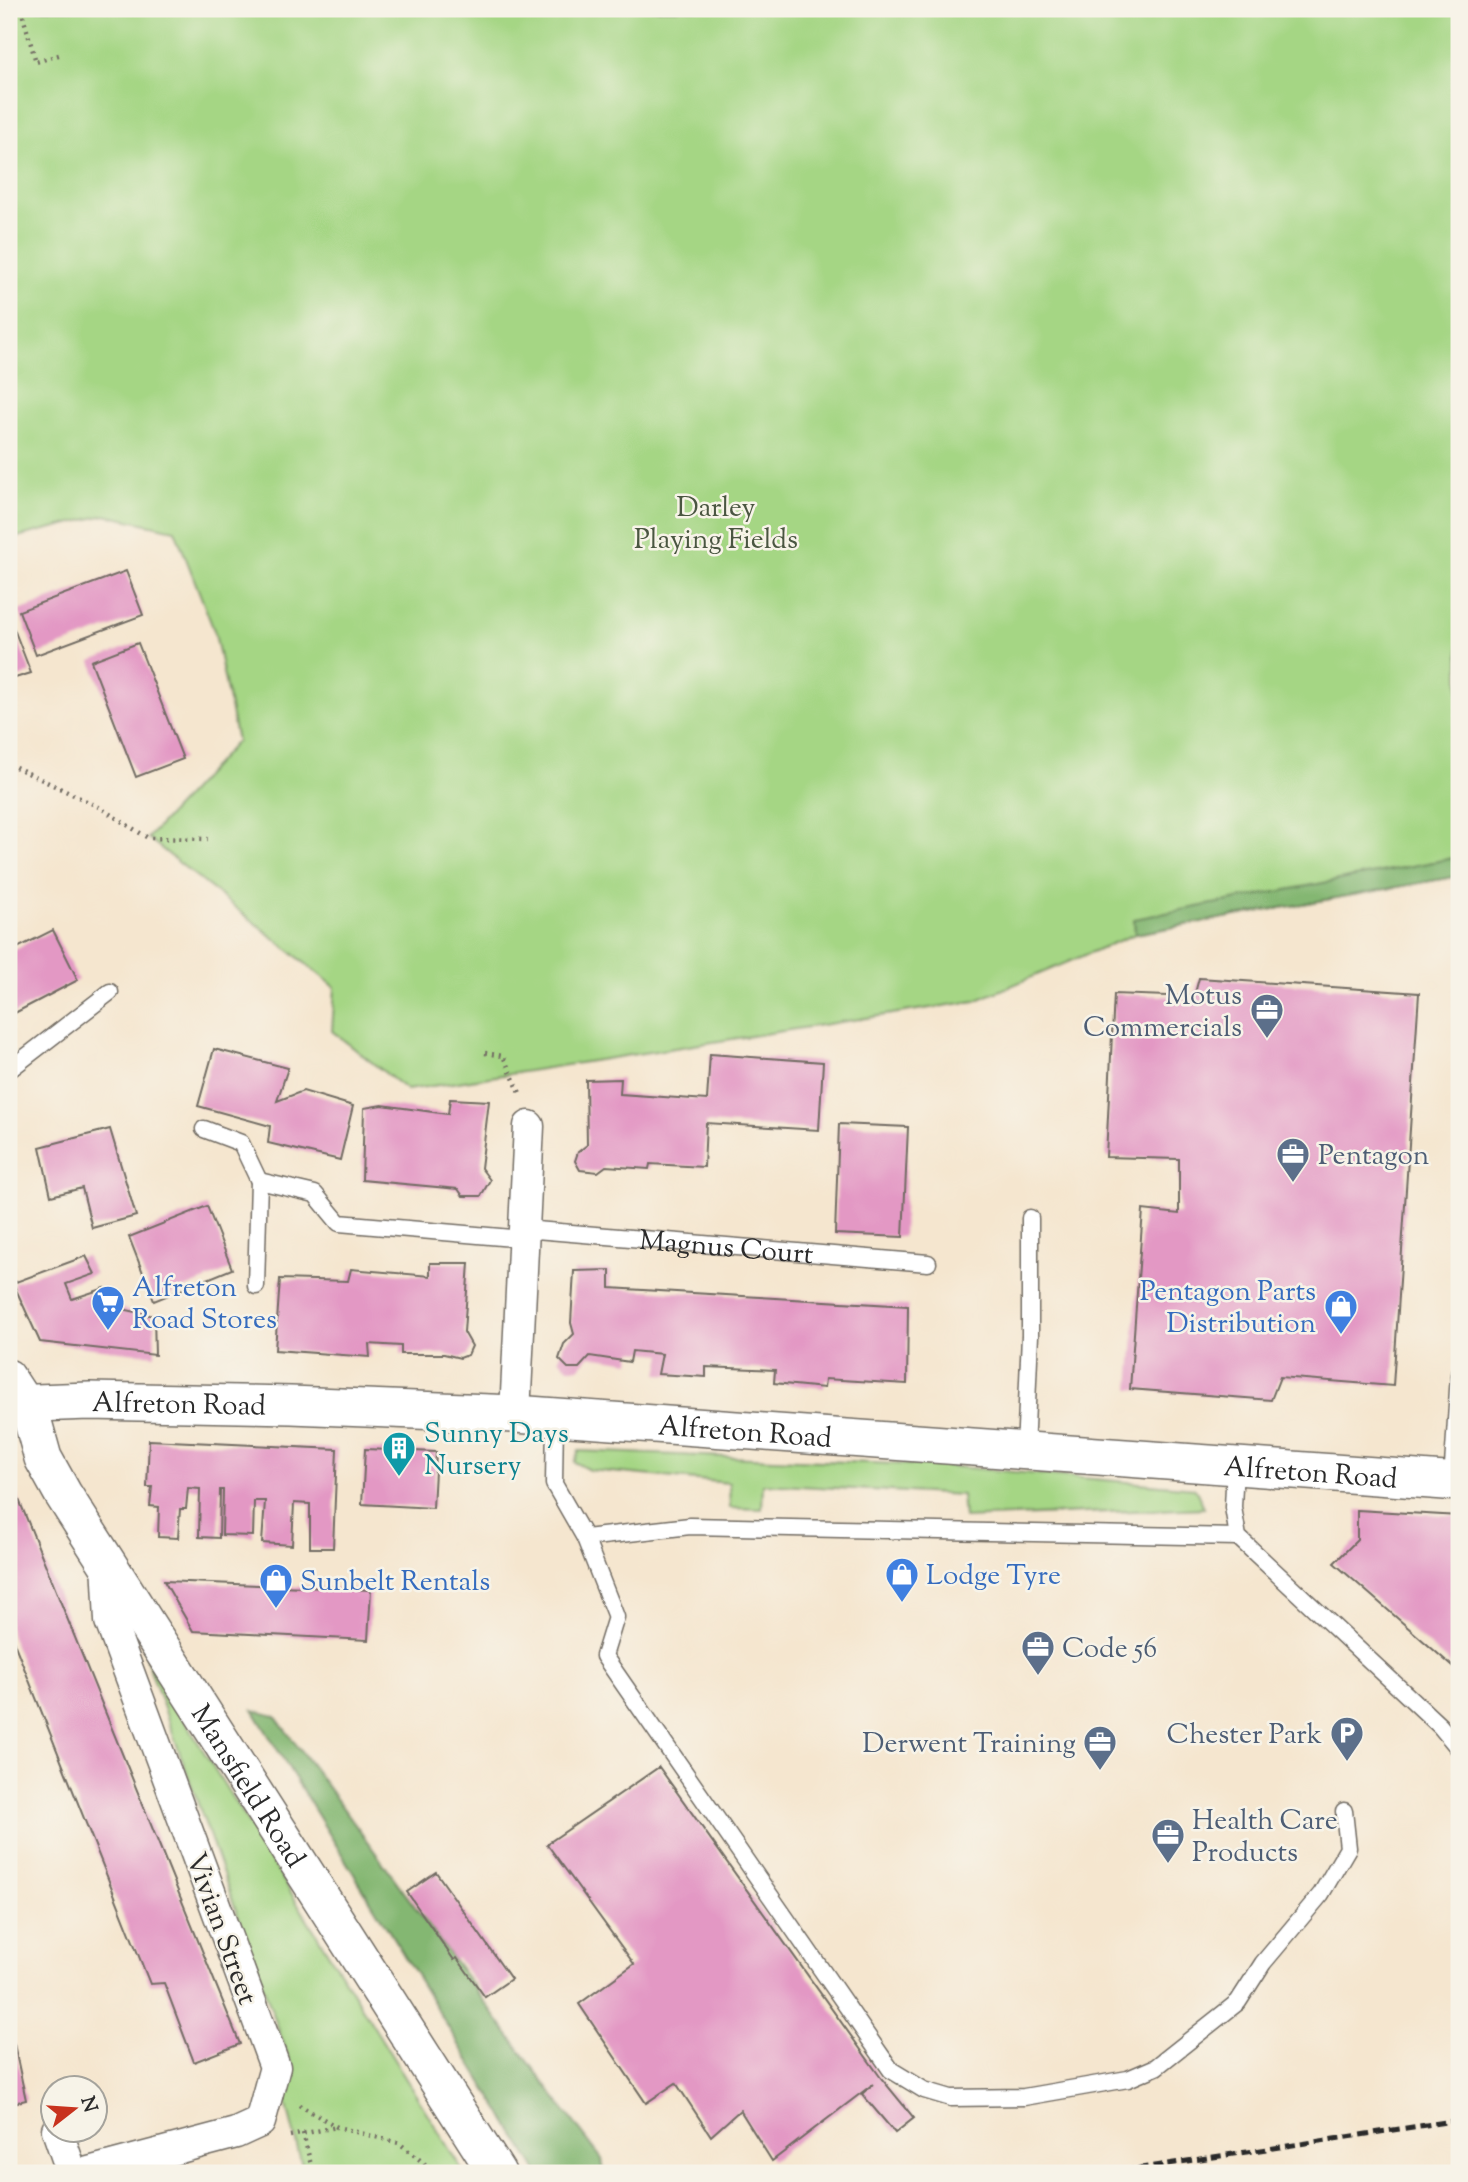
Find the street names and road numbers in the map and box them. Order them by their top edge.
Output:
street label: Magnus Court [637,1222,815,1276]
street label: Alfreton Road [91,1384,266,1428]
street label: Alfreton Road [657,1407,833,1460]
street label: Alfreton Road [1222,1448,1399,1501]
street label: Mansfield Road [180,1698,314,1877]
street label: Vivian Street [174,1847,266,2011]

